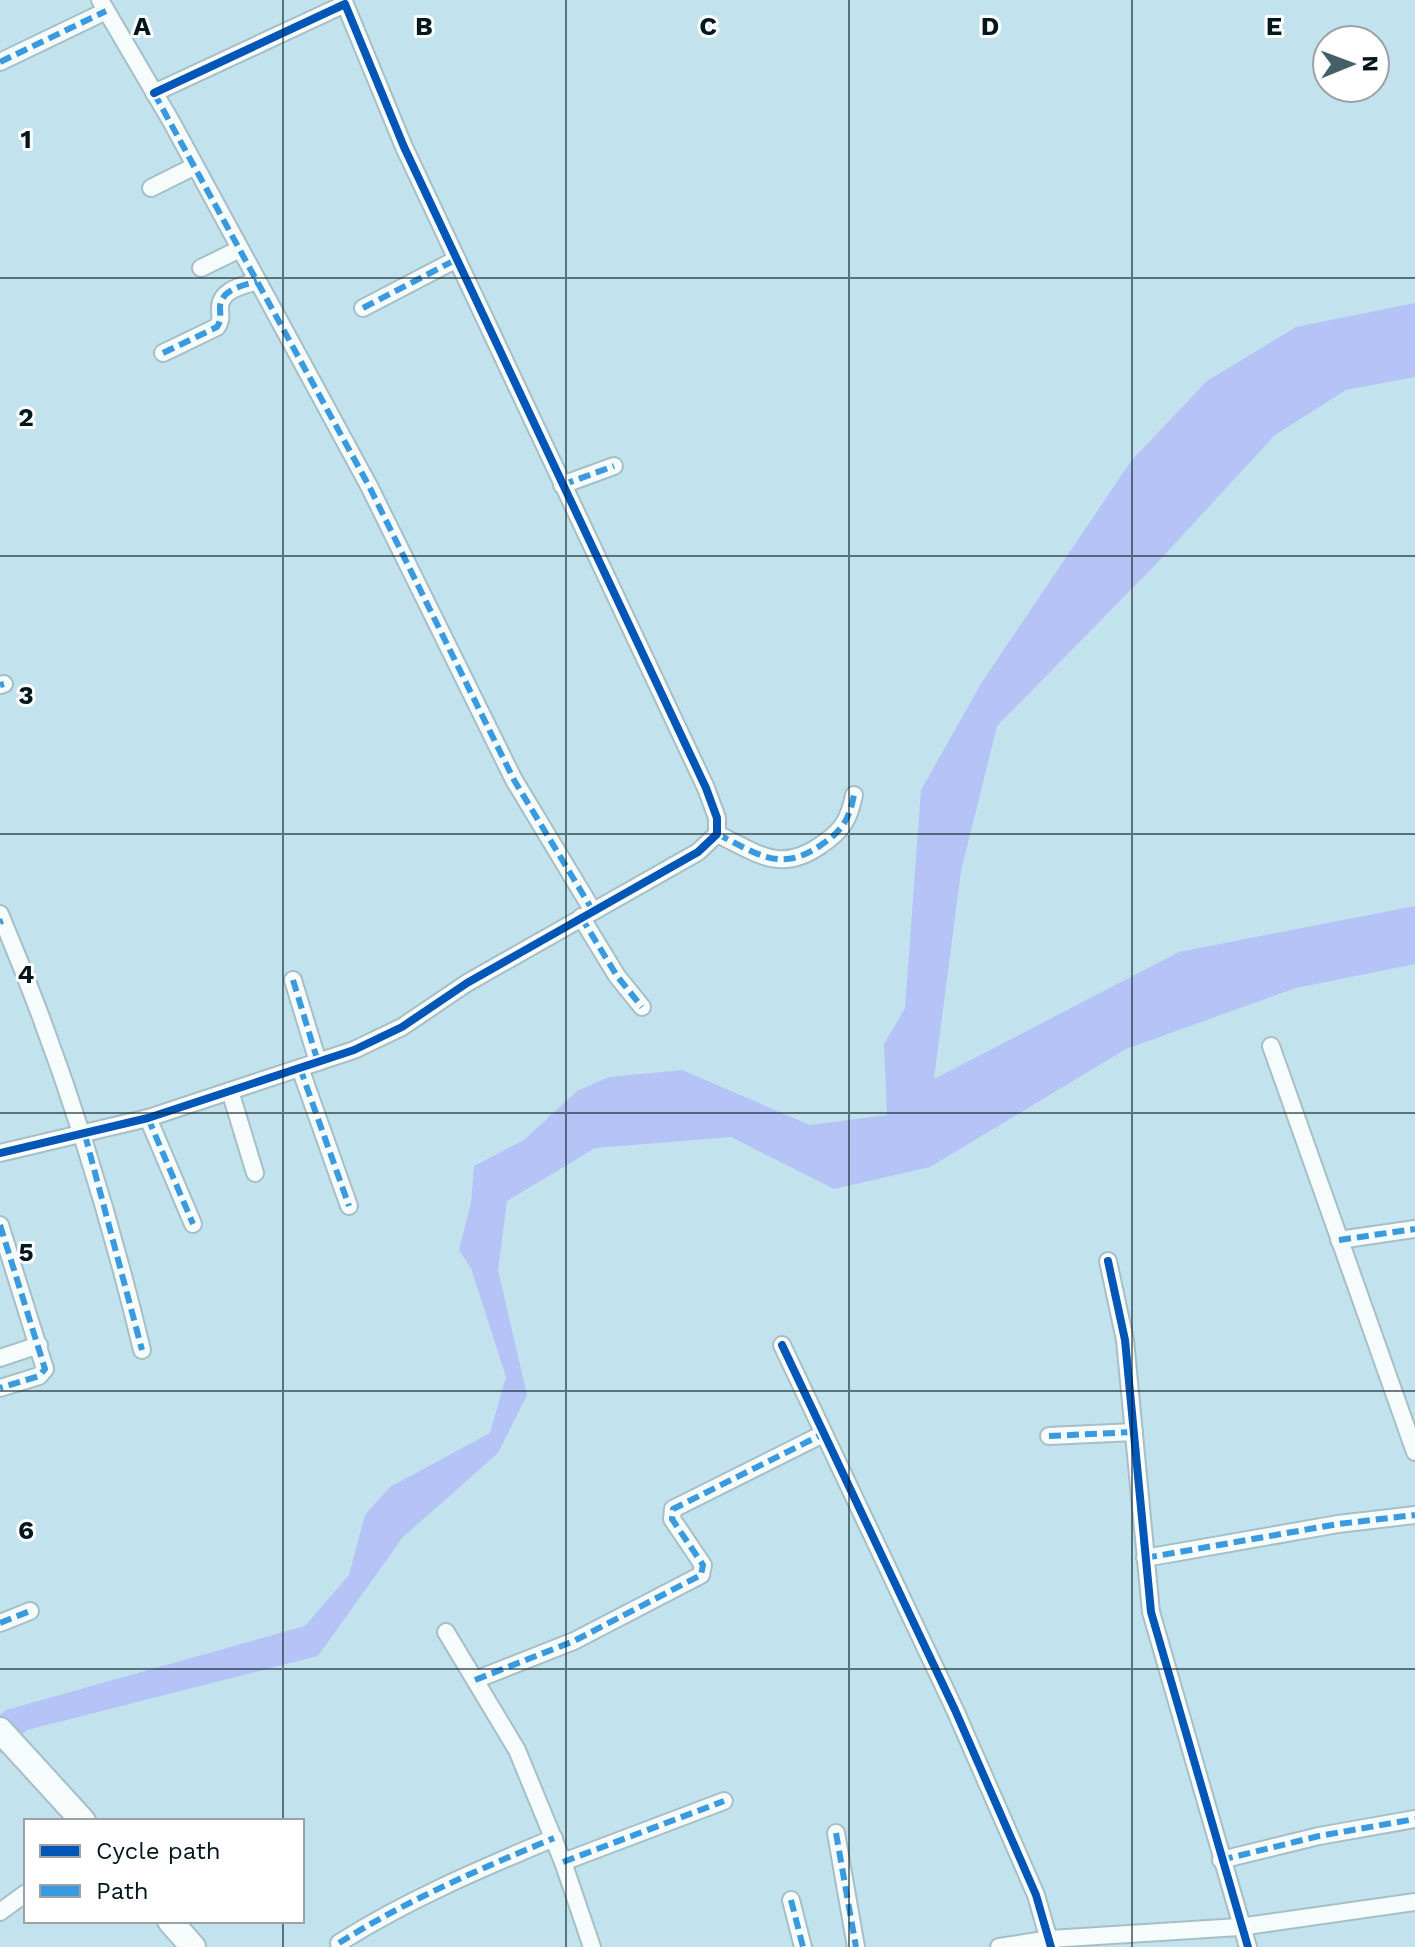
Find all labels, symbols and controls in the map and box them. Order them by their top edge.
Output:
text: A [133,11,151,41]
text: B [415,11,433,41]
text: C [699,11,717,41]
text: D [981,11,999,41]
text: E [1266,11,1282,41]
north arrow [1311,24,1391,104]
text: N [1358,55,1383,72]
text: 1 [20,124,32,154]
text: 2 [18,402,34,432]
text: 3 [18,680,34,710]
text: 4 [18,959,35,989]
text: 5 [18,1237,34,1267]
text: 6 [18,1515,34,1545]
legend [24,1819,304,1923]
text: Cycle path [96,1837,221,1865]
text: Path [96,1877,149,1905]

